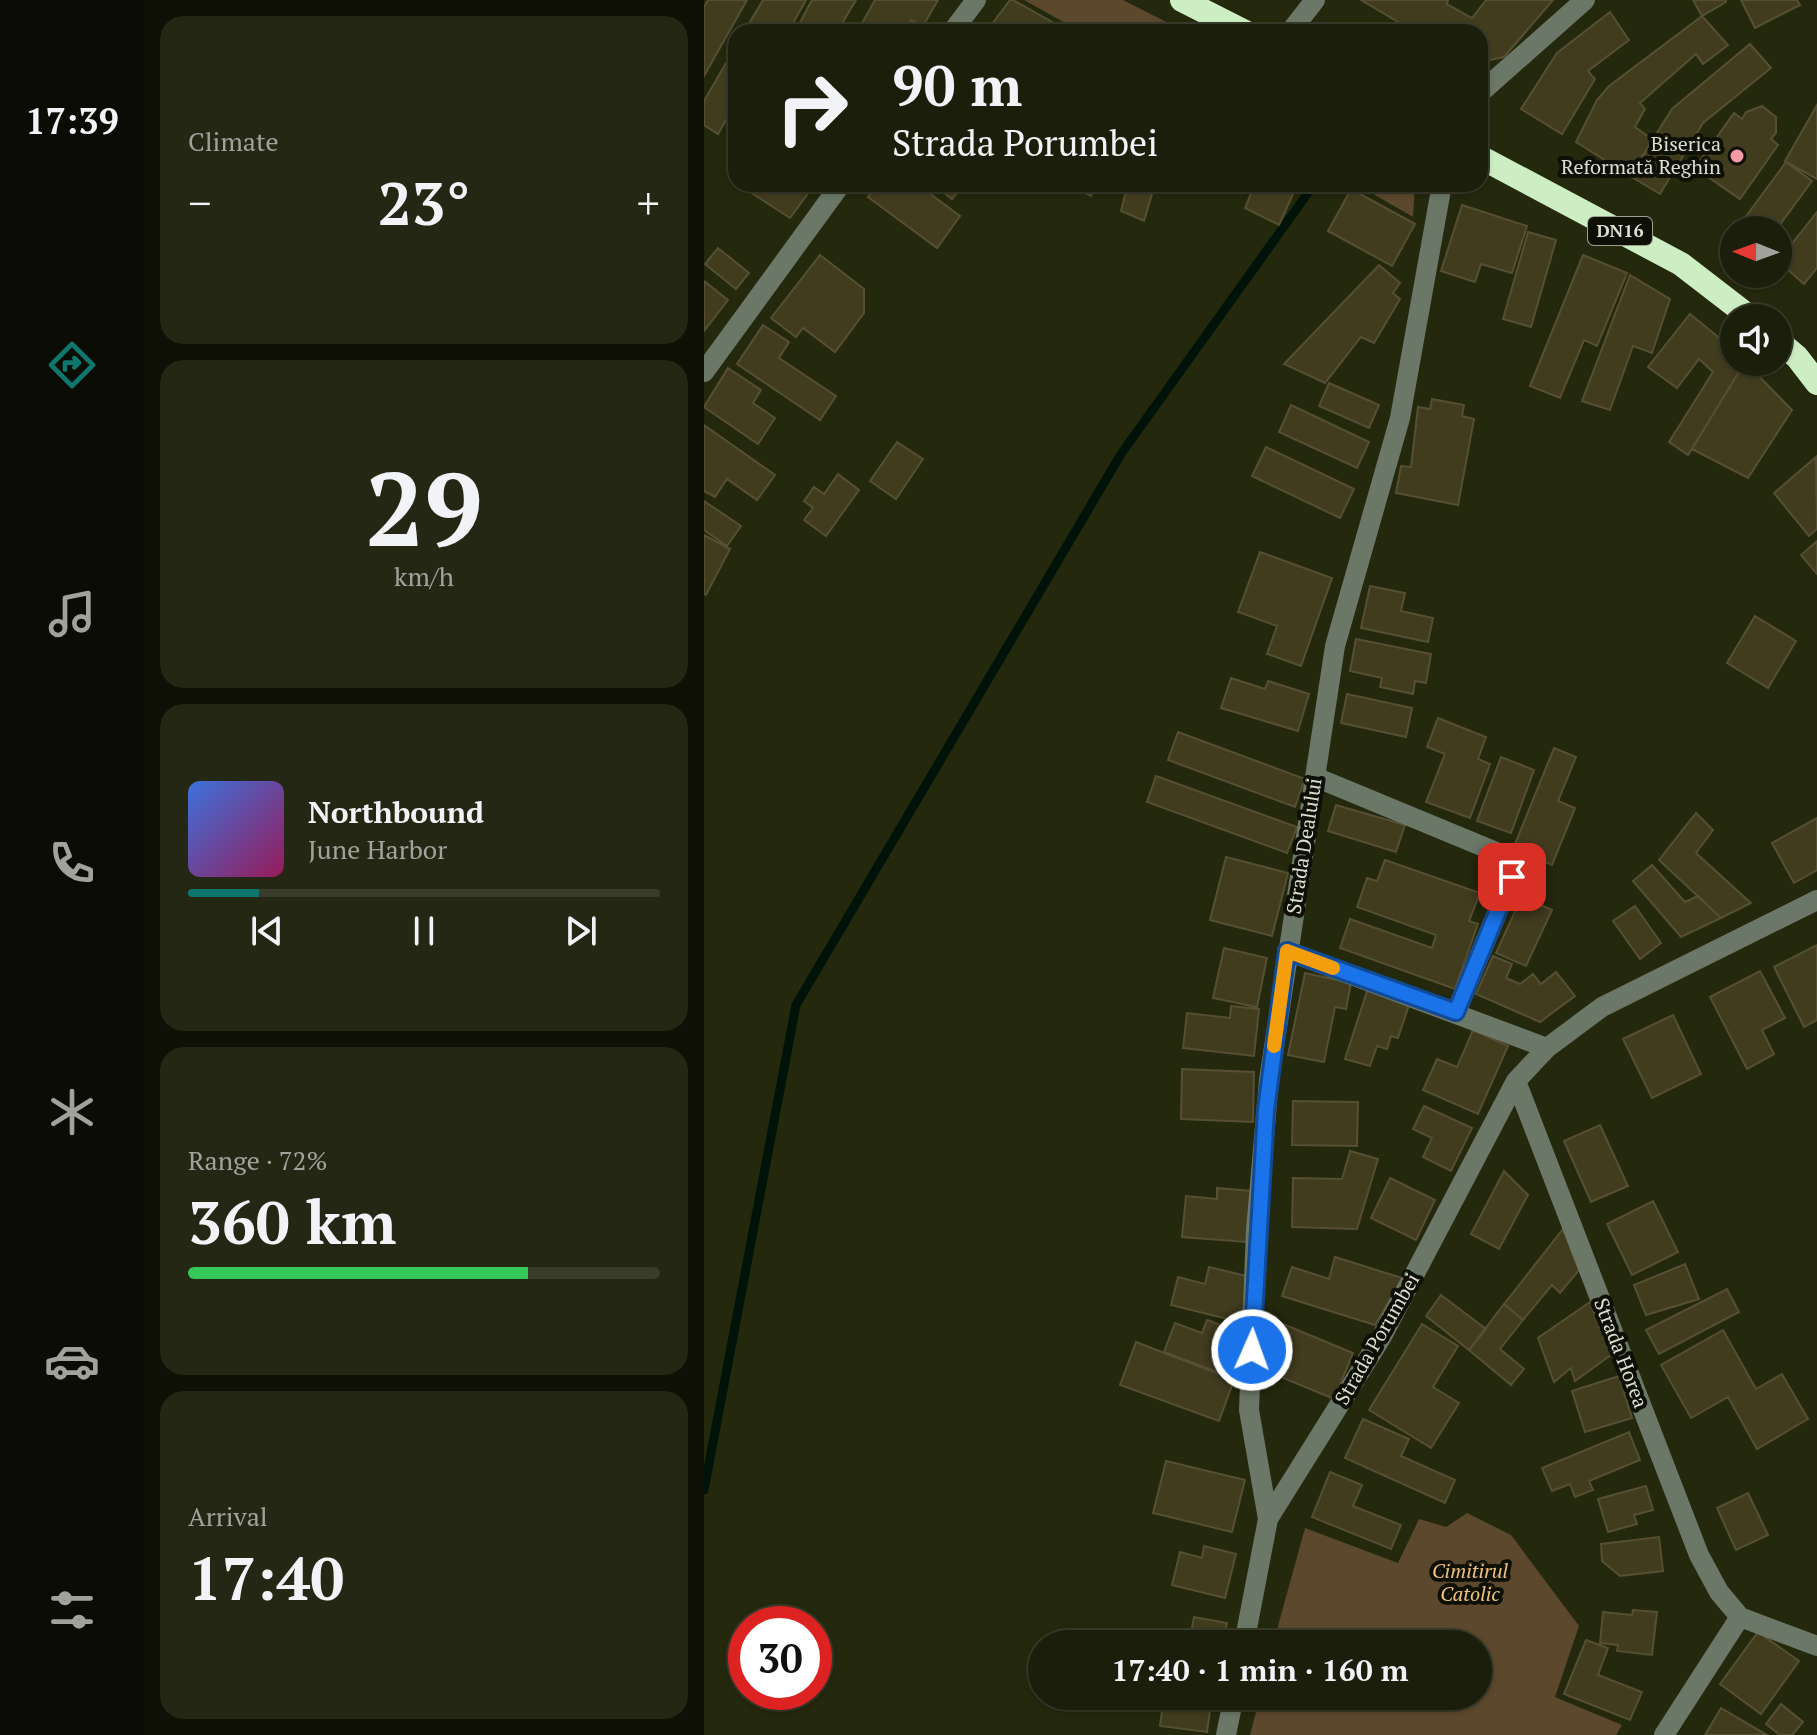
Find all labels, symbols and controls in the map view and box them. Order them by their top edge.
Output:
text: 90 m [892,48,1022,122]
icon: right [760,56,864,160]
text: 17:39 [25,97,119,144]
text: Strada Porumbei [892,119,1158,166]
text: Climate [188,124,279,158]
place label: Biserica Reformată Reghin [1561,130,1721,180]
marker: Biserica Reformată Reghin [1728,147,1746,165]
text: 23° [378,163,470,242]
text: − [188,173,211,232]
text: + [637,173,660,232]
north arrow [1720,216,1792,288]
map controls [1720,216,1792,376]
road number: DN16 [1588,217,1652,245]
button: sound [1720,304,1792,376]
icon: directions [44,337,100,393]
text: 29 [365,438,483,576]
text: km/h [394,559,454,593]
icon: music [44,586,100,642]
street label: Strada Dealului [1279,776,1328,916]
text: Northbound [308,792,484,832]
text: June Harbor [308,832,447,866]
icon: phone [44,835,100,891]
pin [1478,843,1546,911]
icon: arrive [1490,855,1534,899]
icon: previous [245,909,289,953]
icon: pause [402,909,446,953]
icon: next [559,909,603,953]
icon: climate [44,1084,100,1140]
text: Range · 72% [188,1143,327,1177]
text: 360 km [188,1182,396,1261]
street label: Strada Porumbei [1328,1268,1425,1409]
street label: Strada Horea [1588,1294,1655,1412]
position arrow [1210,1308,1294,1392]
icon: car [44,1333,100,1389]
text: Arrival [188,1499,268,1533]
text: 17:40 [188,1538,344,1617]
park label: Cimitirul Catolic [1432,1557,1509,1607]
icon: filters [44,1582,100,1638]
speed limit sign: 30 [728,1606,832,1710]
text: 17:40 · 1 min · 160 m [1112,1650,1408,1690]

